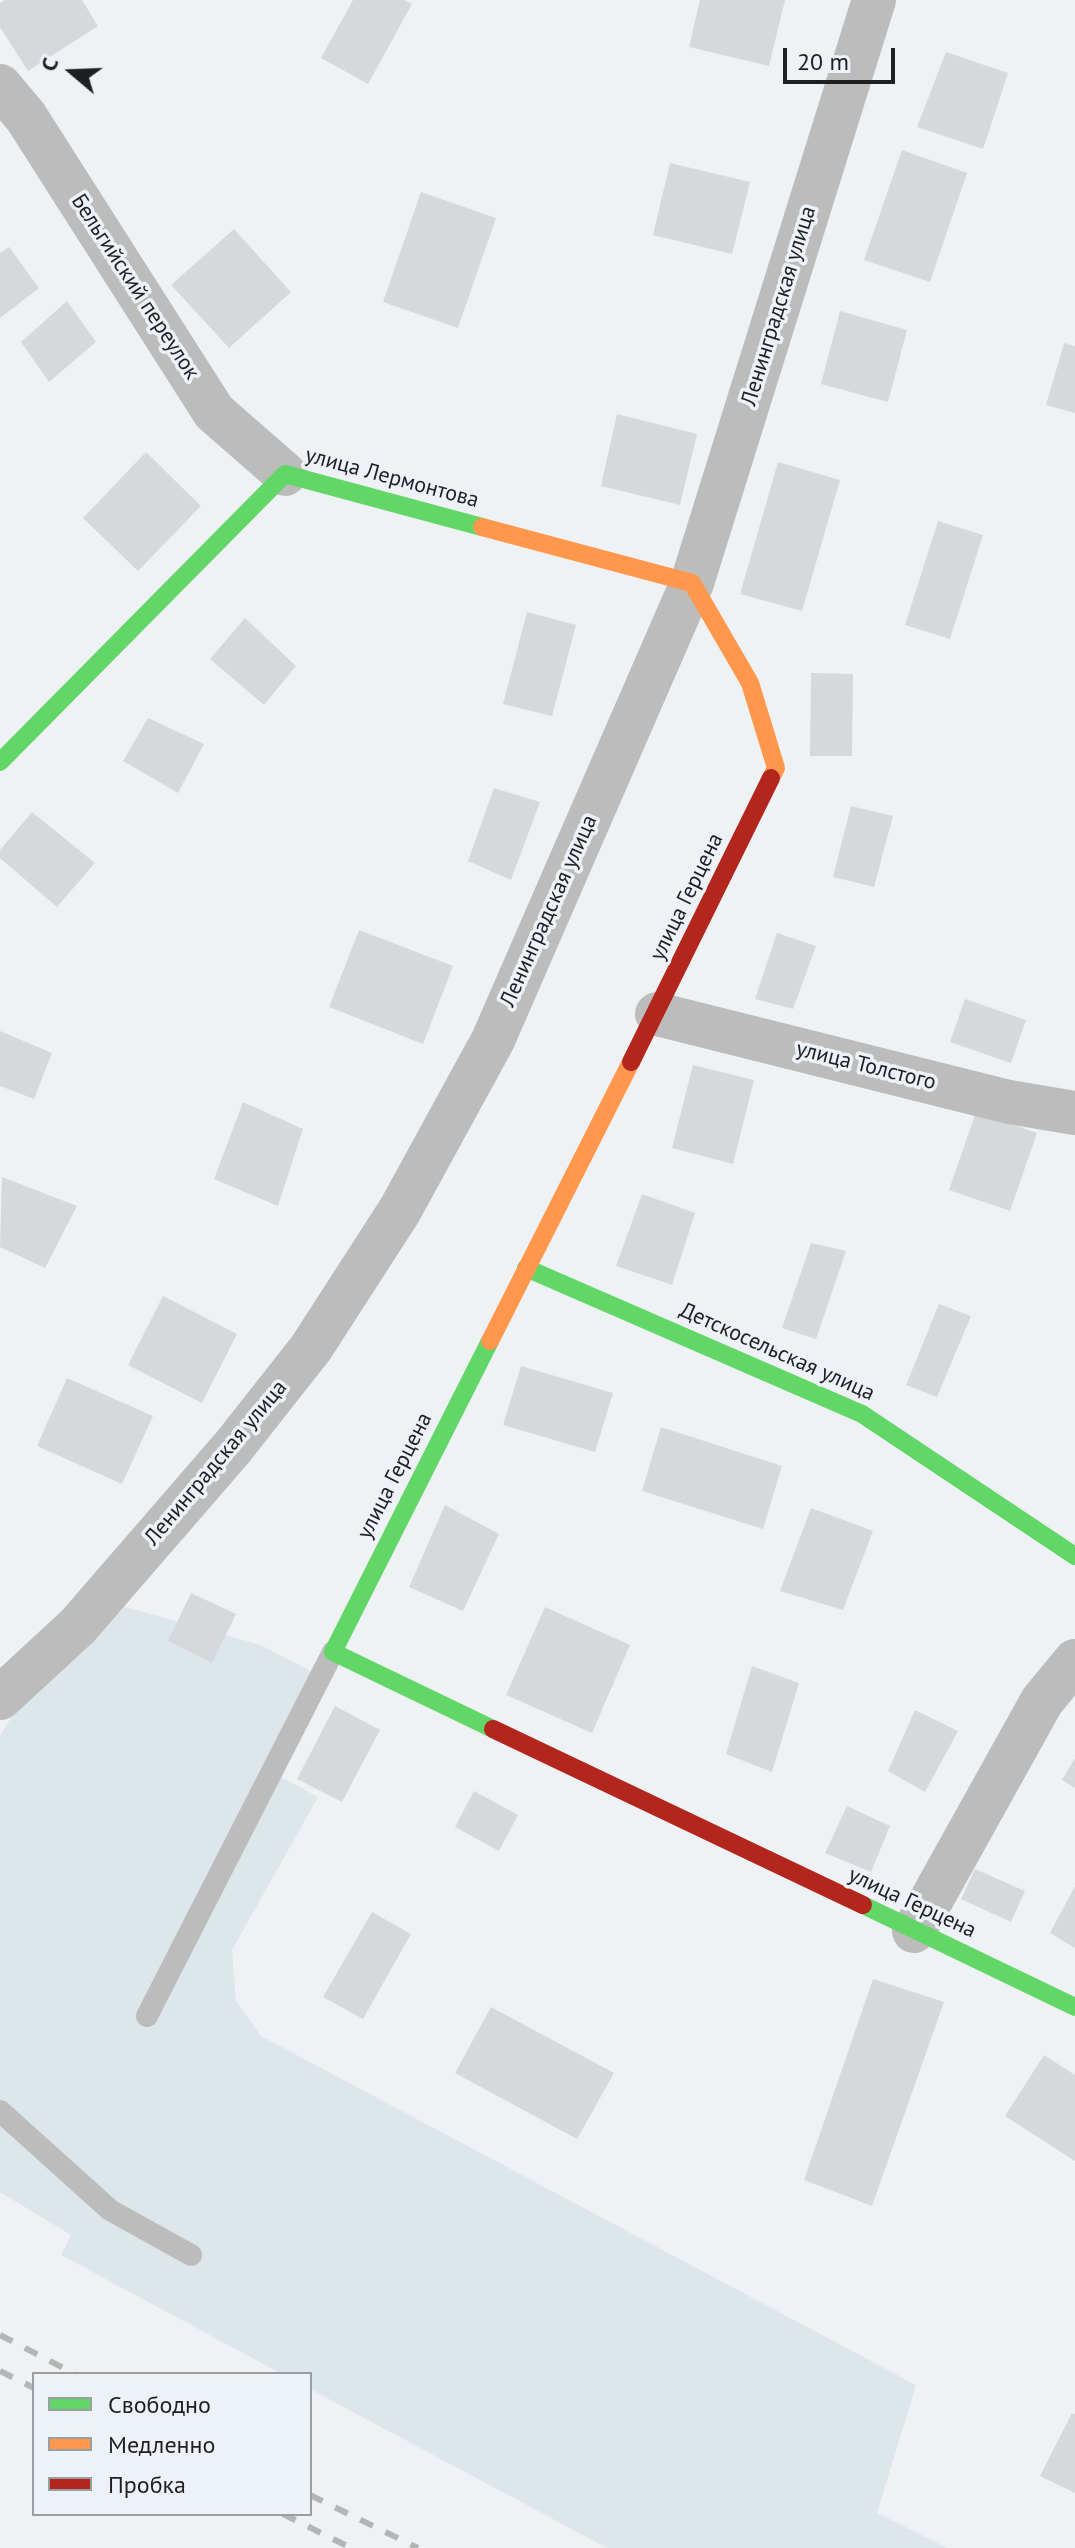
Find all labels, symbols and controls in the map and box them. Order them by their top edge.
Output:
north arrow [32,32,112,112]
scale bar [787,32,899,82]
text: 20 m [797,46,849,77]
text: С [34,54,65,75]
street label: Бельгийский переулок [65,189,205,385]
street label: Ленинградская улица [736,203,822,409]
street label: улица Лермонтова [302,442,482,514]
street label: Ленинградская улица [495,811,603,1011]
street label: улица Герцена [645,829,729,965]
street label: улица Толстого [793,1036,939,1096]
street label: Детскосельская улица [675,1297,879,1407]
street label: Ленинградская улица [139,1375,293,1551]
street label: улица Герцена [352,1408,438,1544]
street label: улица Герцена [844,1862,980,1944]
legend [32,2372,312,2516]
text: Свободно [108,2389,211,2420]
text: Медленно [108,2429,215,2460]
text: Пробка [108,2469,186,2500]

